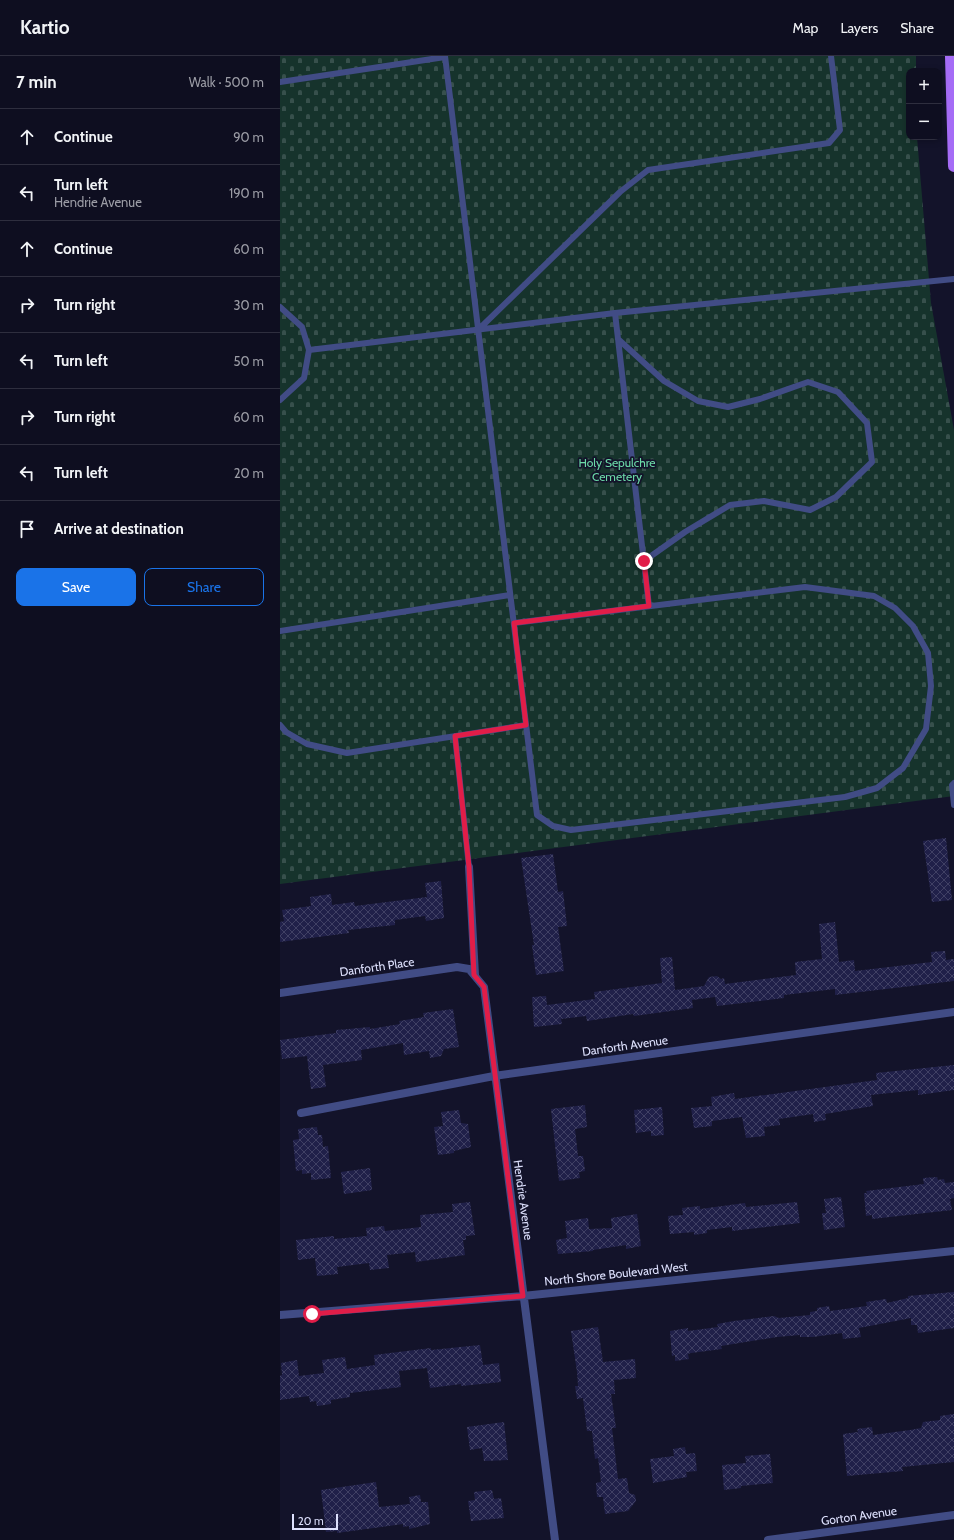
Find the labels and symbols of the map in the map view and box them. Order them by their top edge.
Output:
park label: Holy Sepulchre Cemetery [578,455,656,484]
route end [635,552,653,570]
street label: Danforth Place [339,954,415,979]
street label: Danforth Avenue [581,1032,669,1059]
street label: Hendrie Avenue [510,1159,537,1241]
street label: North Shore Boulevard West [544,1259,688,1288]
route start [303,1305,321,1323]
street label: Gorton Avenue [820,1503,898,1528]
scale bar [292,1512,338,1531]

